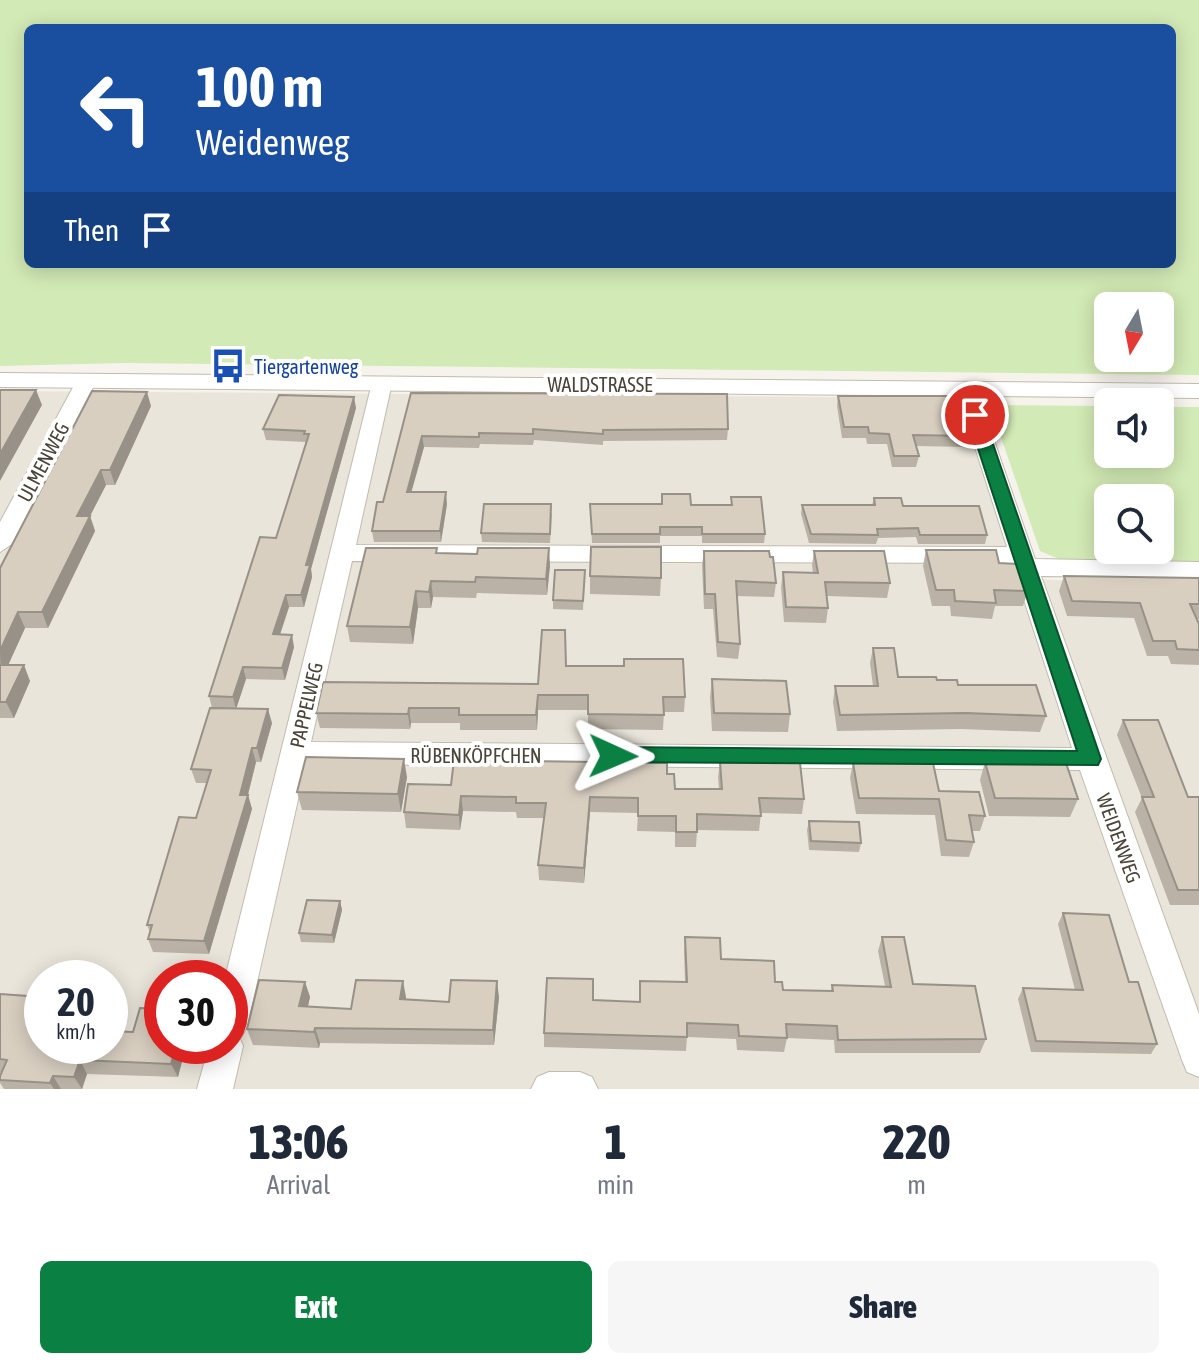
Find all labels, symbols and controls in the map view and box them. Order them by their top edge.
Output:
text: 100 m [196,55,323,119]
icon: left [64,56,168,160]
text: Weidenweg [196,121,349,163]
icon: arrive [135,208,179,252]
text: Then [64,213,119,247]
north arrow [1094,292,1174,372]
map controls [1094,292,1174,564]
bus stop icon: Tiergartenweg [209,347,247,385]
place label: Tiergartenweg [254,355,359,378]
street label: WALDSTRASSE [547,373,653,396]
pin [941,381,1009,449]
button: sound [1094,388,1174,468]
icon: arrive [953,393,997,437]
street label: ULMENWEG [12,418,74,506]
button: search [1094,484,1174,564]
street label: PAPPELWEG [285,660,327,750]
position arrow [571,714,655,798]
street label: RÜBENKÖPFCHEN [410,744,542,767]
street label: WEIDENWEG [1092,790,1146,886]
speed limit sign: 30 [144,960,248,1064]
text: 20 [57,979,95,1024]
text: km/h [56,1020,96,1043]
text: 13:06 [249,1114,348,1169]
text: 1 [604,1114,627,1169]
text: 220 [883,1114,950,1169]
text: Arrival [267,1170,330,1200]
text: min [597,1170,634,1200]
text: m [907,1170,926,1200]
button: Exit [40,1261,592,1353]
button: Share [608,1261,1159,1353]

